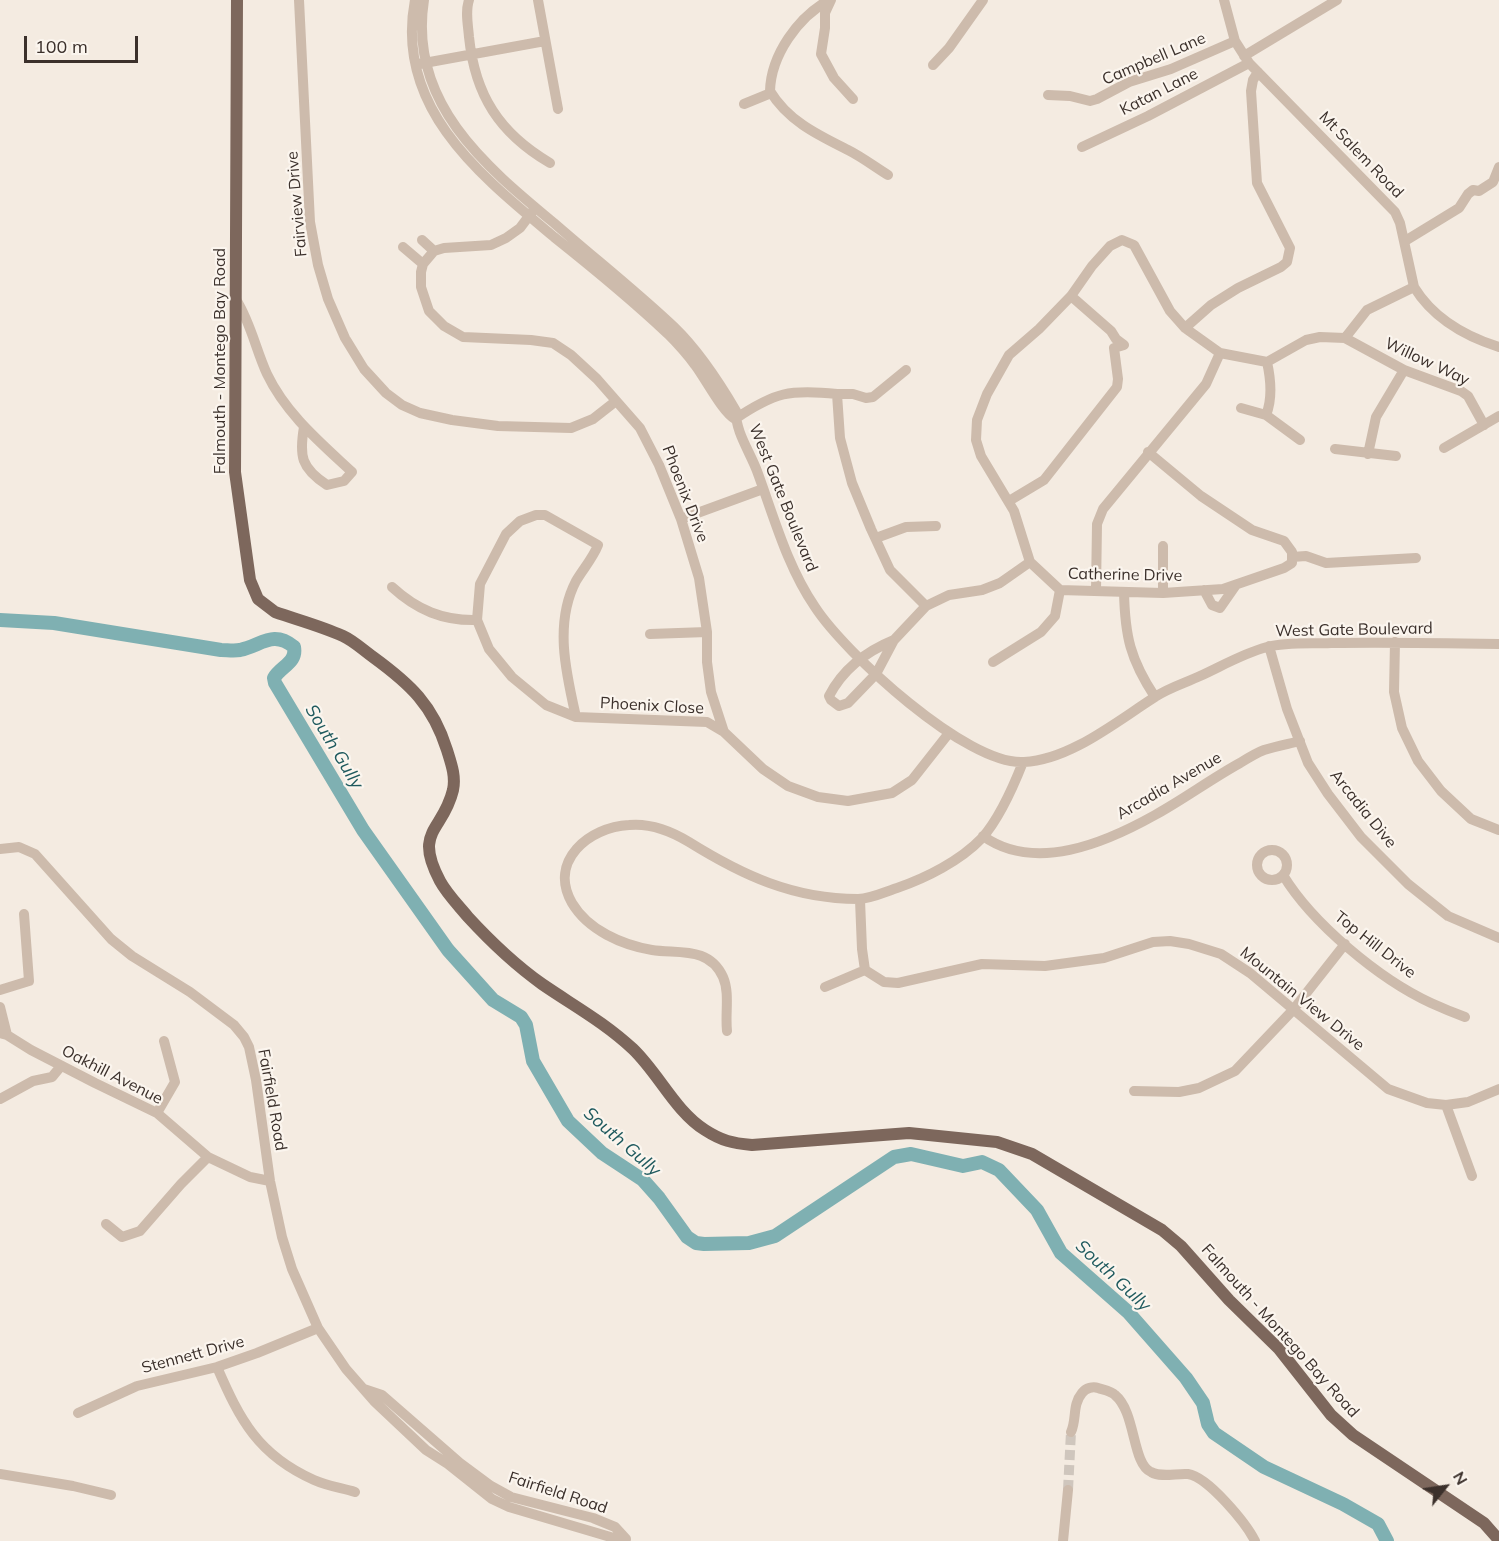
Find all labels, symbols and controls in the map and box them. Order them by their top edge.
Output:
scale bar [27,24,141,62]
street label: Campbell Lane [1099,29,1209,89]
text: 100 m [35,35,88,58]
street label: Katan Lane [1117,64,1201,120]
street label: Mt Salem Road [1315,108,1407,202]
street label: Fairview Drive [283,150,311,258]
street label: Falmouth - Montego Bay Road [210,248,230,474]
street label: Willow Way [1382,334,1472,390]
street label: West Gate Boulevard [745,421,821,575]
street label: Phoenix Drive [658,443,712,545]
street label: Catherine Drive [1068,564,1182,586]
street label: West Gate Boulevard [1275,619,1433,641]
street label: Phoenix Close [600,694,704,718]
water label: South Gully [300,701,368,793]
street label: Arcadia Avenue [1113,748,1225,824]
street label: Arcadia Dive [1326,766,1400,852]
street label: Top Hill Drive [1331,907,1419,983]
street label: Mountain View Drive [1236,943,1368,1055]
street label: Oakhill Avenue [58,1041,166,1109]
street label: Fairfield Road [254,1048,290,1152]
water label: South Gully [579,1103,665,1181]
water label: South Gully [1071,1236,1155,1316]
street label: Falmouth - Montego Bay Road [1197,1240,1363,1422]
street label: Stennett Drive [140,1332,246,1378]
north arrow [1415,1457,1475,1517]
street label: Fairfield Road [506,1468,610,1518]
text: N [1449,1468,1472,1488]

